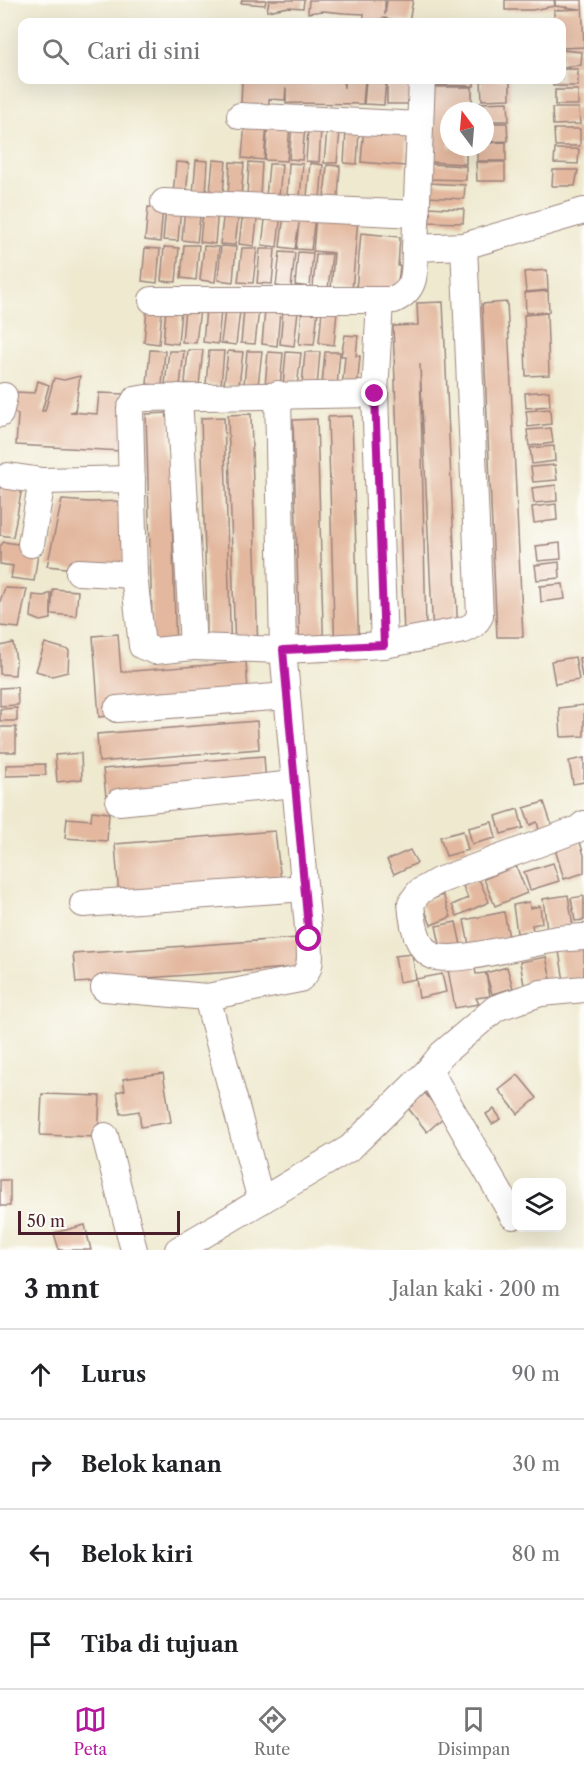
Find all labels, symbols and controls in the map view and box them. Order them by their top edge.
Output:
search box [18,18,566,84]
icon: search [39,35,72,68]
text: Cari di sini [87,38,200,65]
north arrow [440,102,494,156]
route end [361,380,387,406]
route start [295,925,321,951]
map controls [512,1178,566,1232]
button: layers [512,1178,566,1232]
scale bar [18,1208,180,1236]
text: 50 m [27,1211,65,1231]
text: 3 mnt [24,1273,99,1305]
text: Jalan kaki · 200 m [392,1277,560,1301]
icon: ahead [24,1358,57,1391]
text: Lurus [81,1361,146,1388]
text: 90 m [512,1362,560,1386]
icon: right [24,1448,57,1481]
text: Belok kanan [81,1451,222,1478]
text: 30 m [512,1452,560,1476]
icon: left [24,1538,57,1571]
text: Belok kiri [81,1541,193,1568]
text: 80 m [512,1542,560,1566]
icon: arrive [24,1628,57,1661]
text: Tiba di tujuan [81,1631,239,1658]
tab: Peta [74,1703,107,1759]
tab: Rute [254,1703,290,1759]
tab: Disimpan [437,1703,510,1759]

